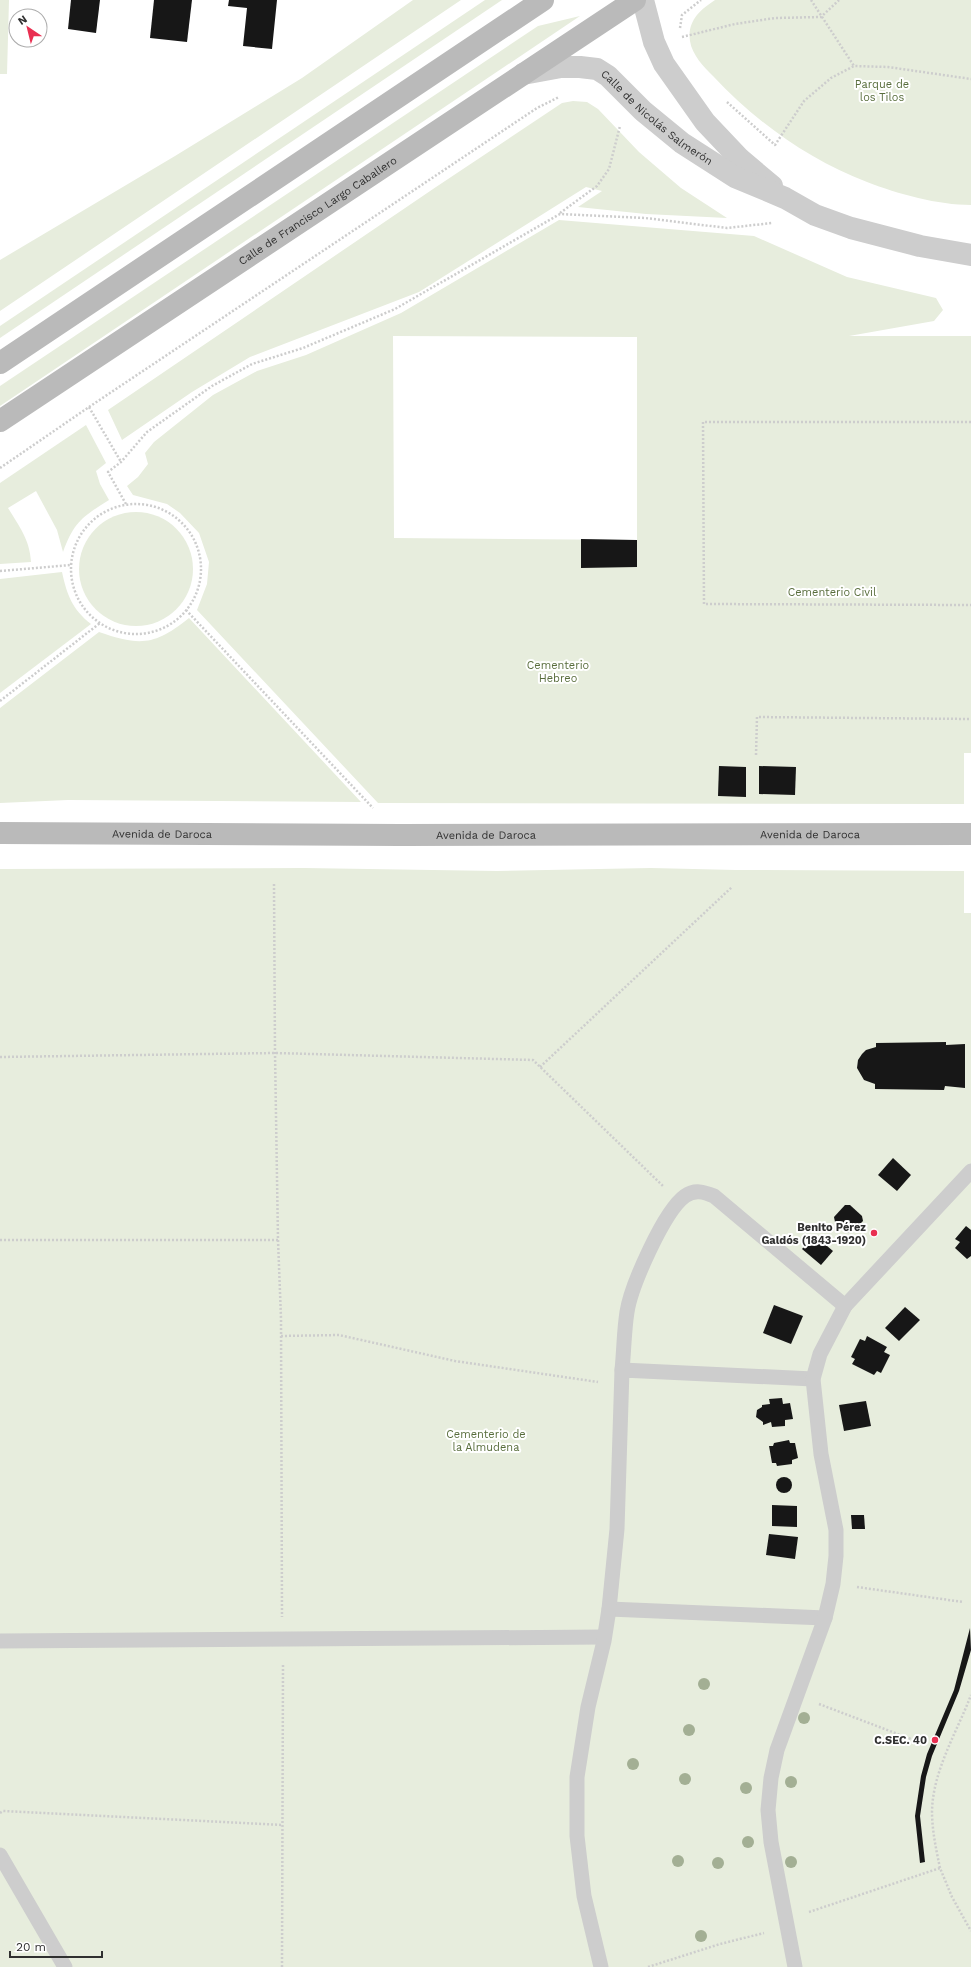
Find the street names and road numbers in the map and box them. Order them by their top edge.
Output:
street label: Calle de Nicolás Salmerón [599,67,715,168]
street label: Calle de Francisco Largo Caballero [236,154,399,268]
street label: Avenida de Daroca [112,828,212,841]
street label: Avenida de Daroca [760,828,860,841]
street label: Avenida de Daroca [436,829,536,842]

